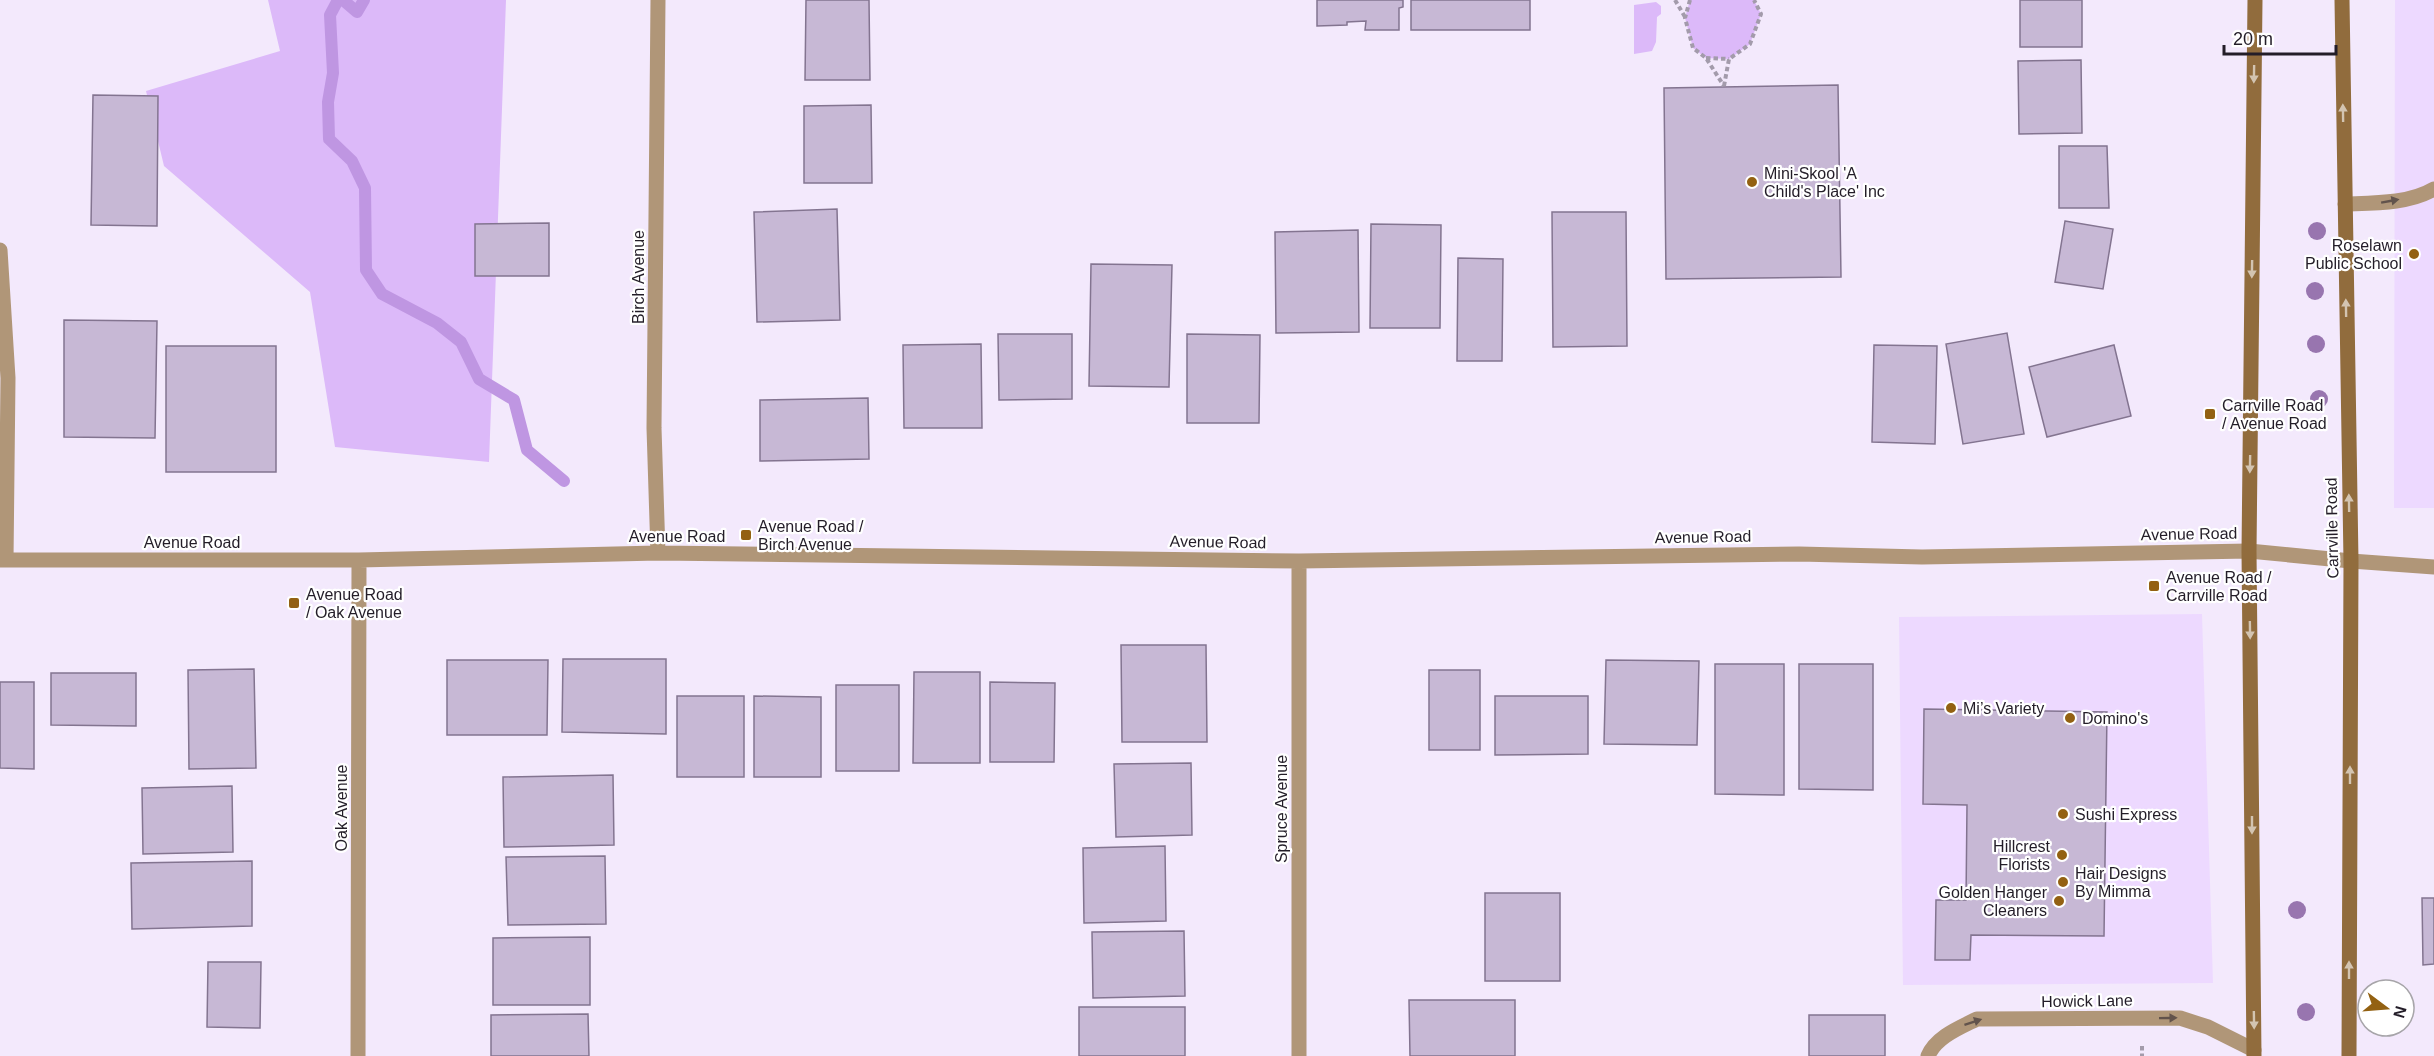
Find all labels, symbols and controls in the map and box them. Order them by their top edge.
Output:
scale bar [2224,18,2336,56]
text: 20 m [2233,29,2273,49]
one-way arrow [2250,65,2259,84]
one-way arrow [2338,103,2348,122]
place label: Mini-Skool 'A Child's Place' Inc [1764,165,1885,200]
marker: Mini-Skool 'A Child's Place' Inc [1745,175,1759,189]
one-way arrow [2381,196,2400,205]
street label: Birch Avenue [630,230,647,324]
place label: Roselawn Public School [2305,237,2402,272]
marker: Roselawn Public School [2407,247,2421,261]
one-way arrow [2247,260,2257,279]
one-way arrow [2341,298,2351,317]
place label: Carrville Road / Avenue Road [2222,397,2327,432]
marker: Carrville Road / Avenue Road [2203,407,2217,421]
one-way arrow [2245,455,2255,474]
street label: Carrville Road [2323,477,2341,579]
one-way arrow [2345,493,2354,512]
place label: Avenue Road / Birch Avenue [758,518,864,553]
street label: Avenue Road [2141,525,2237,543]
street label: Avenue Road [629,528,725,545]
marker: Avenue Road / Birch Avenue [739,528,753,542]
street label: Avenue Road [1655,528,1751,546]
street label: Avenue Road [1170,533,1266,551]
street label: Avenue Road [144,534,240,551]
place label: Avenue Road / Carrville Road [2166,569,2272,604]
marker: Avenue Road / Carrville Road [2147,579,2161,593]
place label: Avenue Road / Oak Avenue [306,586,403,621]
marker: Avenue Road / Oak Avenue [287,596,301,610]
one-way arrow [2245,621,2255,640]
place label: Mi’s Variety [1963,700,2044,717]
marker: Mi’s Variety [1944,701,1958,715]
place label: Domino's [2082,710,2148,727]
marker: Domino's [2063,711,2077,725]
street label: Spruce Avenue [1273,755,1290,863]
street label: Oak Avenue [333,764,350,851]
one-way arrow [2345,766,2355,785]
place label: Sushi Express [2075,806,2177,823]
marker: Sushi Express [2056,807,2070,821]
one-way arrow [2247,816,2257,835]
place label: Hillcrest Florists [1993,838,2051,873]
marker: Hillcrest Florists [2055,848,2069,862]
place label: Hair Designs By Mimma [2075,865,2167,900]
marker: Hair Designs By Mimma [2056,875,2070,889]
place label: Golden Hanger Cleaners [1938,884,2048,919]
marker: Golden Hanger Cleaners [2052,894,2066,908]
one-way arrow [2344,961,2354,980]
north arrow [2356,978,2416,1038]
street label: Howick Lane [2041,992,2133,1010]
text: N [2390,1004,2410,1020]
one-way arrow [2249,1011,2259,1030]
one-way arrow [2158,1013,2177,1023]
one-way arrow [1965,1017,1983,1027]

